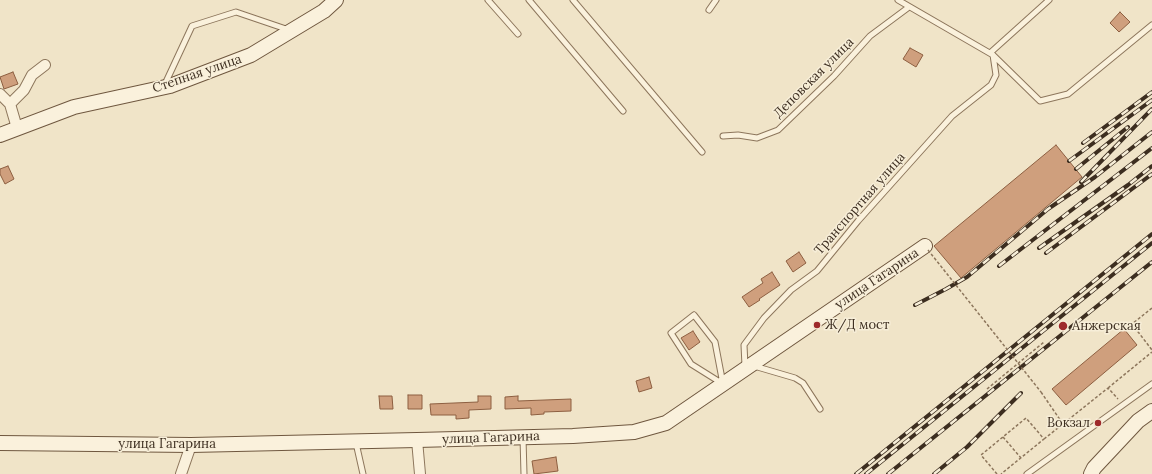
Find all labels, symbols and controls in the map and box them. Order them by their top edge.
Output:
street label: Деповская улица [771,35,857,121]
street label: Степная улица [150,51,244,97]
street label: Транспортная улица [811,150,909,258]
street label: улица Гагарина [832,245,922,313]
place label: Ж/Д мост [825,317,889,333]
place label: Анжерская [1072,318,1141,334]
marker: Ж/Д мост [812,320,822,330]
marker: Анжерская [1057,320,1069,332]
place label: Вокзал [1047,415,1090,431]
marker: Вокзал [1093,418,1103,428]
street label: улица Гагарина [442,428,540,448]
street label: улица Гагарина [118,436,216,452]

